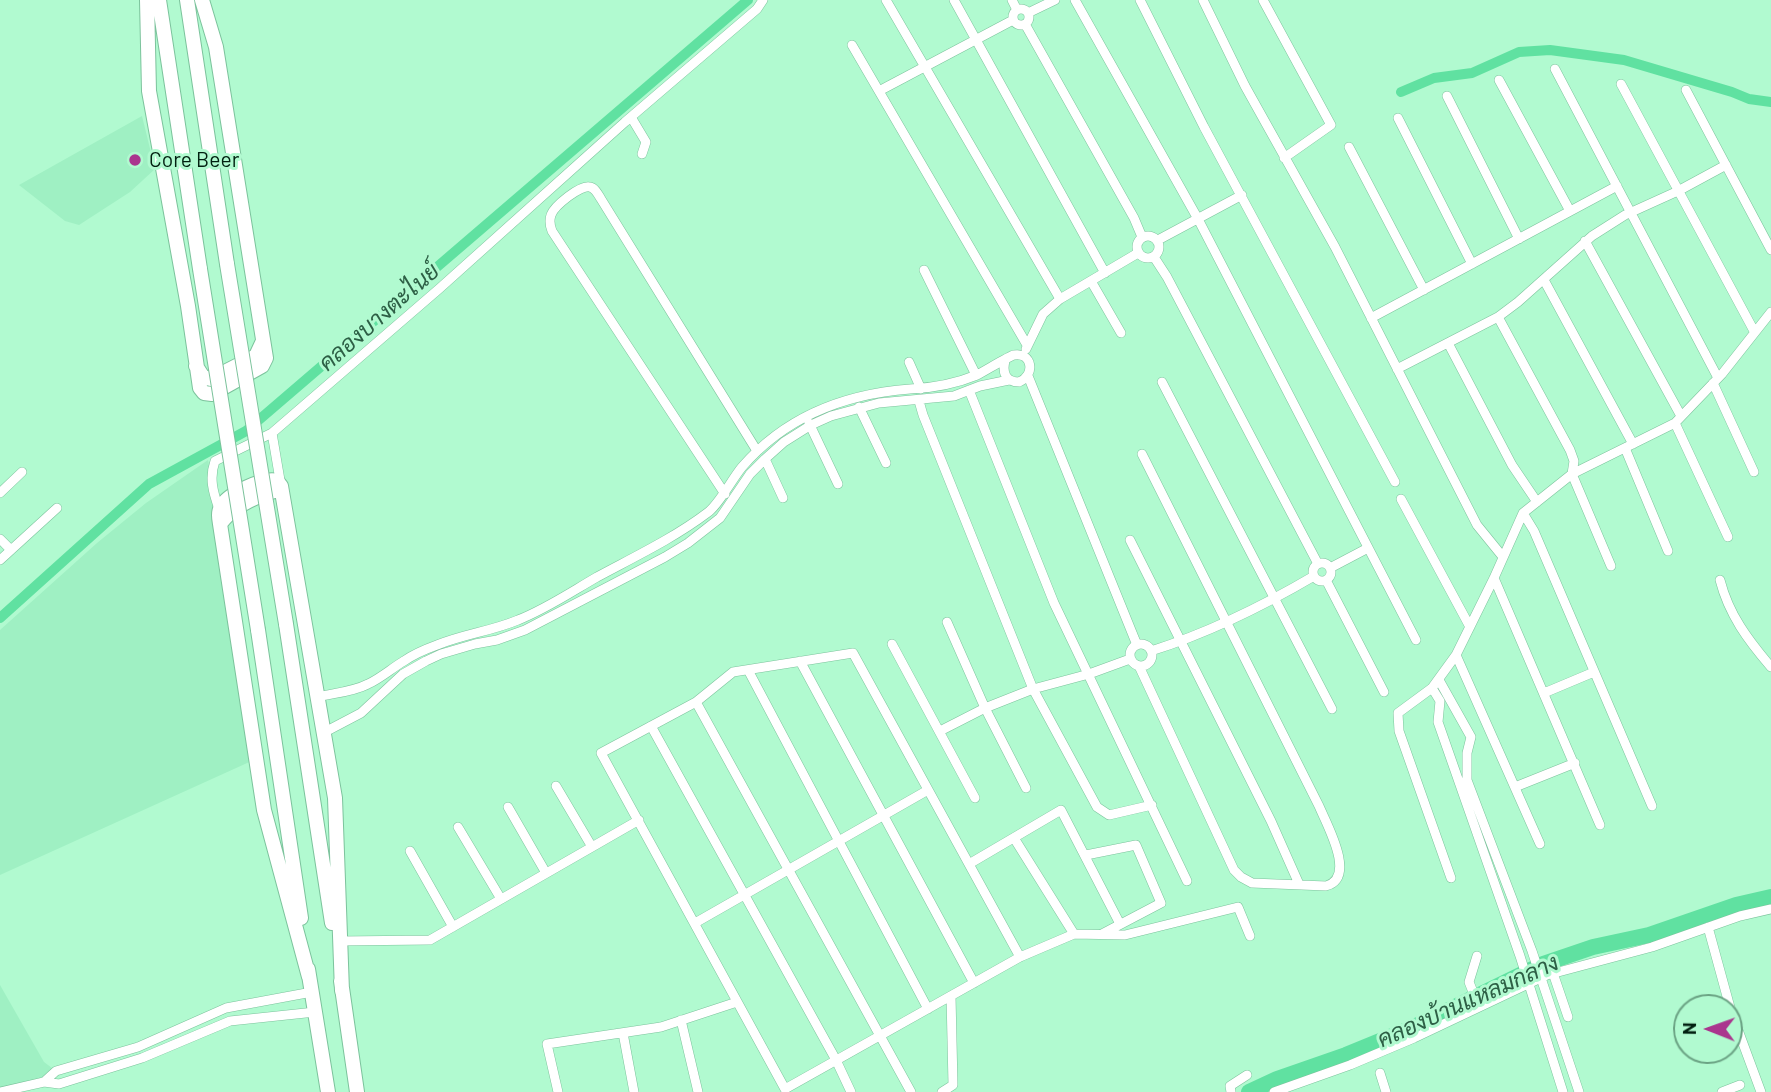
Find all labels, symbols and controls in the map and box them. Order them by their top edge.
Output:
place label: Core Beer [149,147,239,173]
marker: Core Beer [127,152,143,168]
water label: คลองบางตะไนย์ [313,257,445,377]
water label: คลองบ้านแหลมกลาง [1373,949,1563,1053]
north arrow [1673,994,1743,1064]
text: N [1677,1022,1700,1035]

